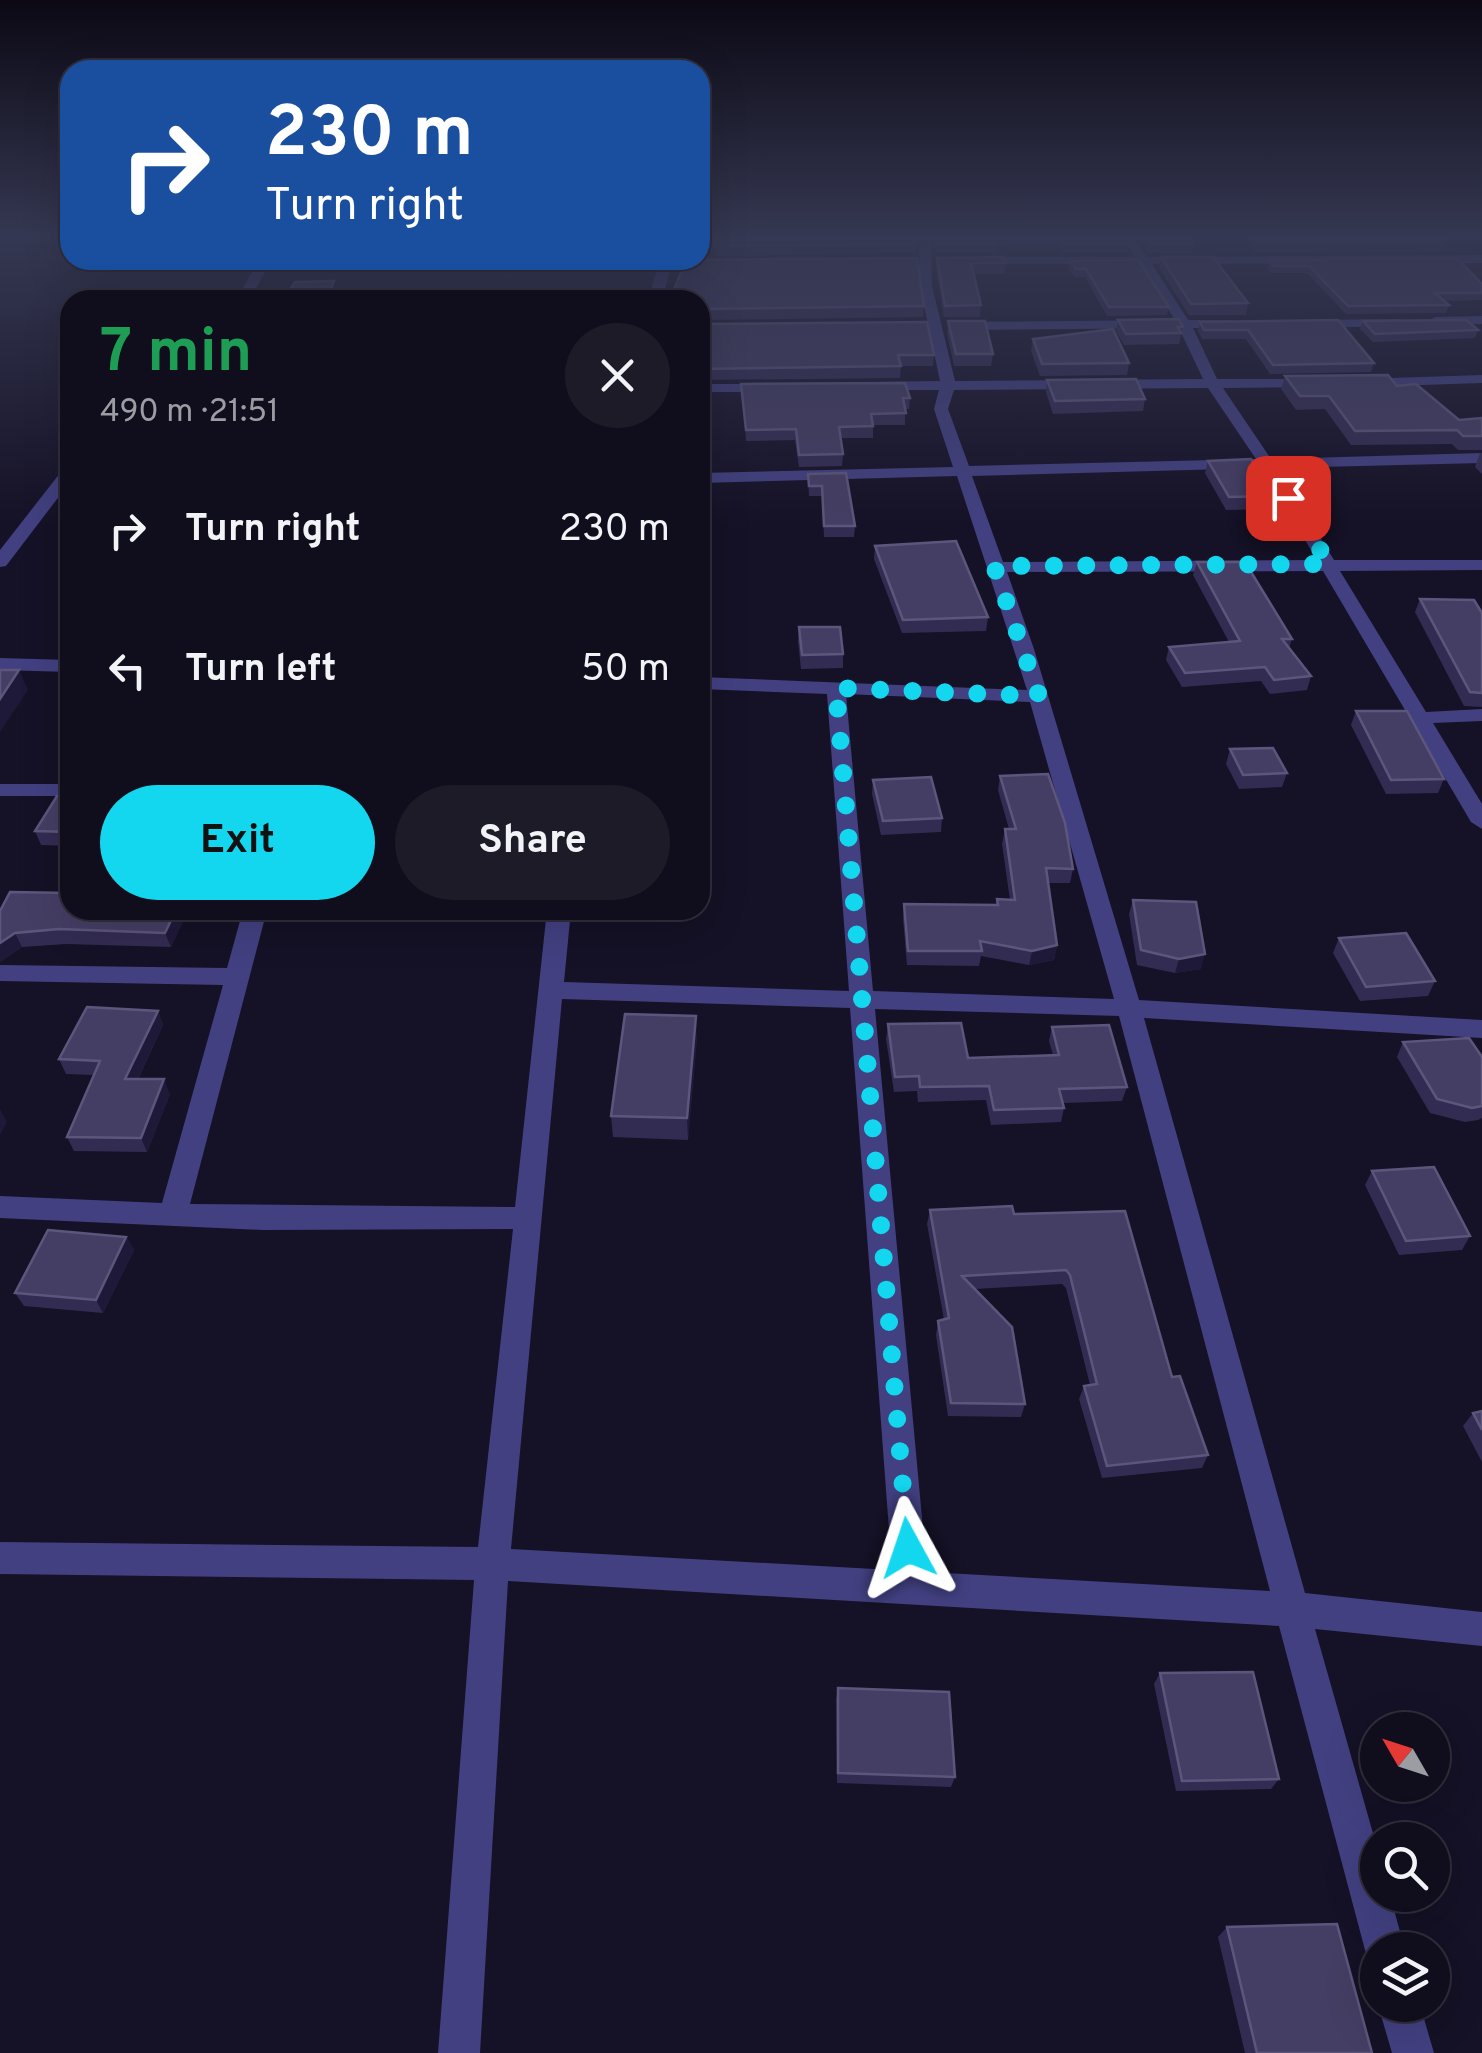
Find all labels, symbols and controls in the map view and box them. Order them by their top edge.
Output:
text: 230 m [265,92,474,181]
icon: right [100,100,230,230]
text: Turn right [265,179,464,236]
text: 7 min [100,317,252,393]
button: close [565,323,670,428]
text: 490 m · 21:51 [100,393,279,433]
pin [1246,456,1331,541]
icon: arrive [1261,471,1316,526]
icon: right [100,503,155,558]
text: Turn right [185,506,360,555]
text: 230 m [559,506,670,555]
icon: left [100,643,155,698]
text: Turn left [185,646,337,695]
text: 50 m [581,646,670,695]
button: Exit [100,785,375,900]
button: Share [395,785,670,900]
position arrow [856,1496,960,1600]
north arrow [1360,1712,1450,1802]
map controls [1360,1712,1450,2022]
button: search [1360,1822,1450,1912]
button: layers [1360,1932,1450,2022]

